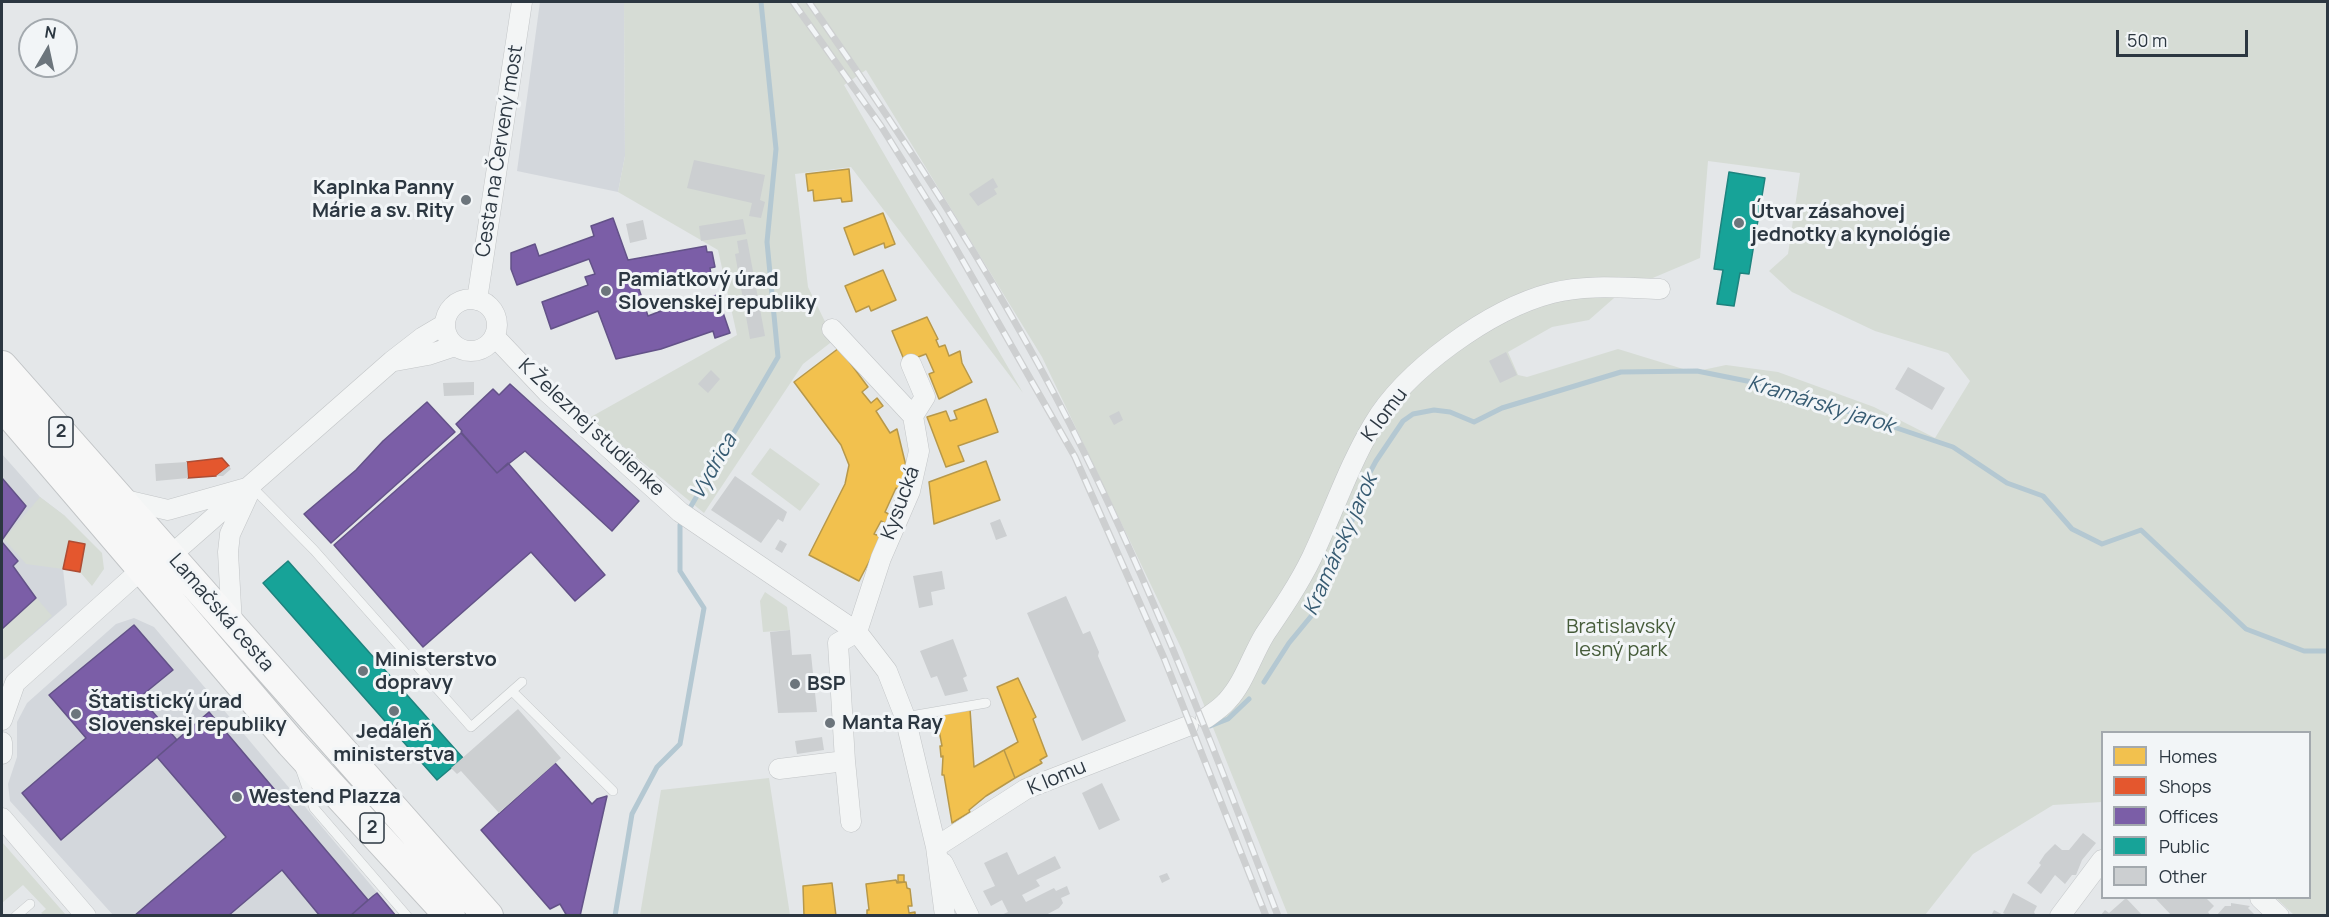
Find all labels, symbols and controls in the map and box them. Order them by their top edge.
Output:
north arrow [18,18,78,78]
scale bar [2119,18,2251,56]
text: N [43,20,58,44]
text: 50 m [2127,28,2167,52]
street label: Cesta na Červený most [471,43,529,259]
place label: Kaplnka Panny Márie a sv. Rity [312,176,454,223]
marker: Kaplnka Panny Márie a sv. Rity [459,193,473,207]
place label: Útvar zásahovej jednotky a kynológie [1751,200,1951,247]
marker: Útvar zásahovej jednotky a kynológie [1732,216,1746,230]
place label: Pamiatkový úrad Slovenskej republiky [618,268,817,315]
marker: Pamiatkový úrad Slovenskej republiky [599,284,613,298]
street label: K Železnej studienke [513,354,669,502]
water label: Kramársky jarok [1745,371,1897,439]
street label: K lomu [1357,383,1413,447]
road number: 2 [49,417,73,447]
water label: Vydrica [685,430,743,504]
street label: Kysucká [877,463,925,543]
water label: Kramársky jarok [1299,471,1383,619]
street label: Lamačská cesta [163,549,279,677]
park label: Bratislavský lesný park [1566,615,1676,662]
place label: Ministerstvo dopravy [375,648,497,695]
marker: Ministerstvo dopravy [356,664,370,678]
place label: BSP [807,672,846,696]
marker: BSP [788,677,802,691]
place label: Štatistický úrad Slovenskej republiky [88,690,287,737]
marker: Jedáleň ministerstva [387,704,401,718]
marker: Štatistický úrad Slovenskej republiky [69,707,83,721]
place label: Manta Ray [842,711,943,735]
marker: Manta Ray [823,716,837,730]
place label: Jedáleň ministerstva [333,720,455,767]
legend [2101,731,2311,899]
text: Homes [2159,744,2217,768]
street label: K lomu [1024,755,1090,801]
text: Shops [2159,774,2211,798]
place label: Westend Plazza [249,785,401,809]
marker: Westend Plazza [230,790,244,804]
text: Offices [2159,804,2218,828]
road number: 2 [360,813,384,843]
text: Public [2159,834,2210,858]
text: Other [2159,864,2207,888]

